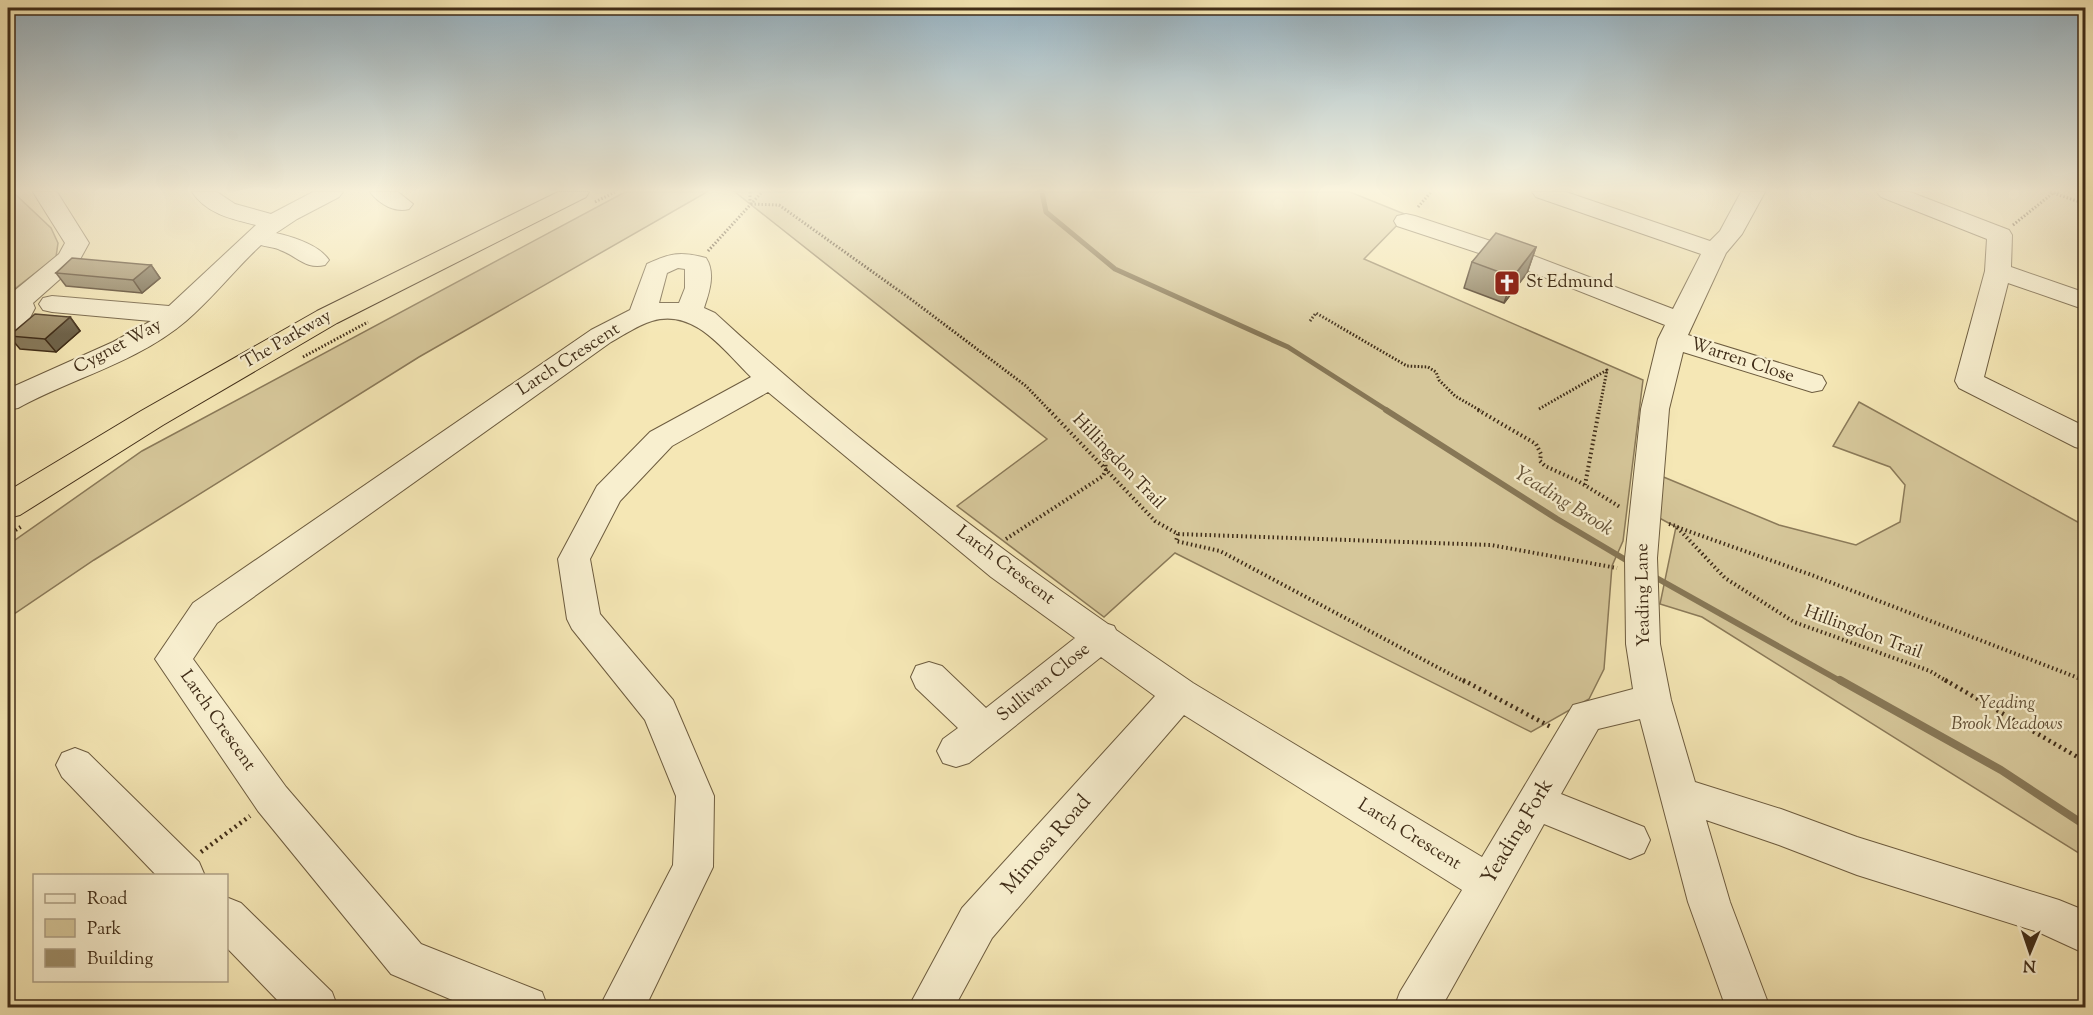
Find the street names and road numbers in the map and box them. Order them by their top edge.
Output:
street label: The Parkway [237,304,337,376]
street label: Cygnet Way [69,313,167,381]
street label: Larch Crescent [513,317,625,403]
street label: Warren Close [1687,332,1797,390]
street label: Hillingdon Trail [1066,408,1170,516]
street label: Larch Crescent [950,520,1060,612]
street label: Yeading Lane [1630,543,1658,647]
street label: Hillingdon Trail [1800,600,1926,666]
street label: Sullivan Close [992,637,1096,729]
street label: Larch Crescent [173,665,261,777]
street label: Yeading Fork [1475,773,1562,891]
street label: Mimosa Road [995,788,1099,901]
street label: Larch Crescent [1352,793,1466,877]

